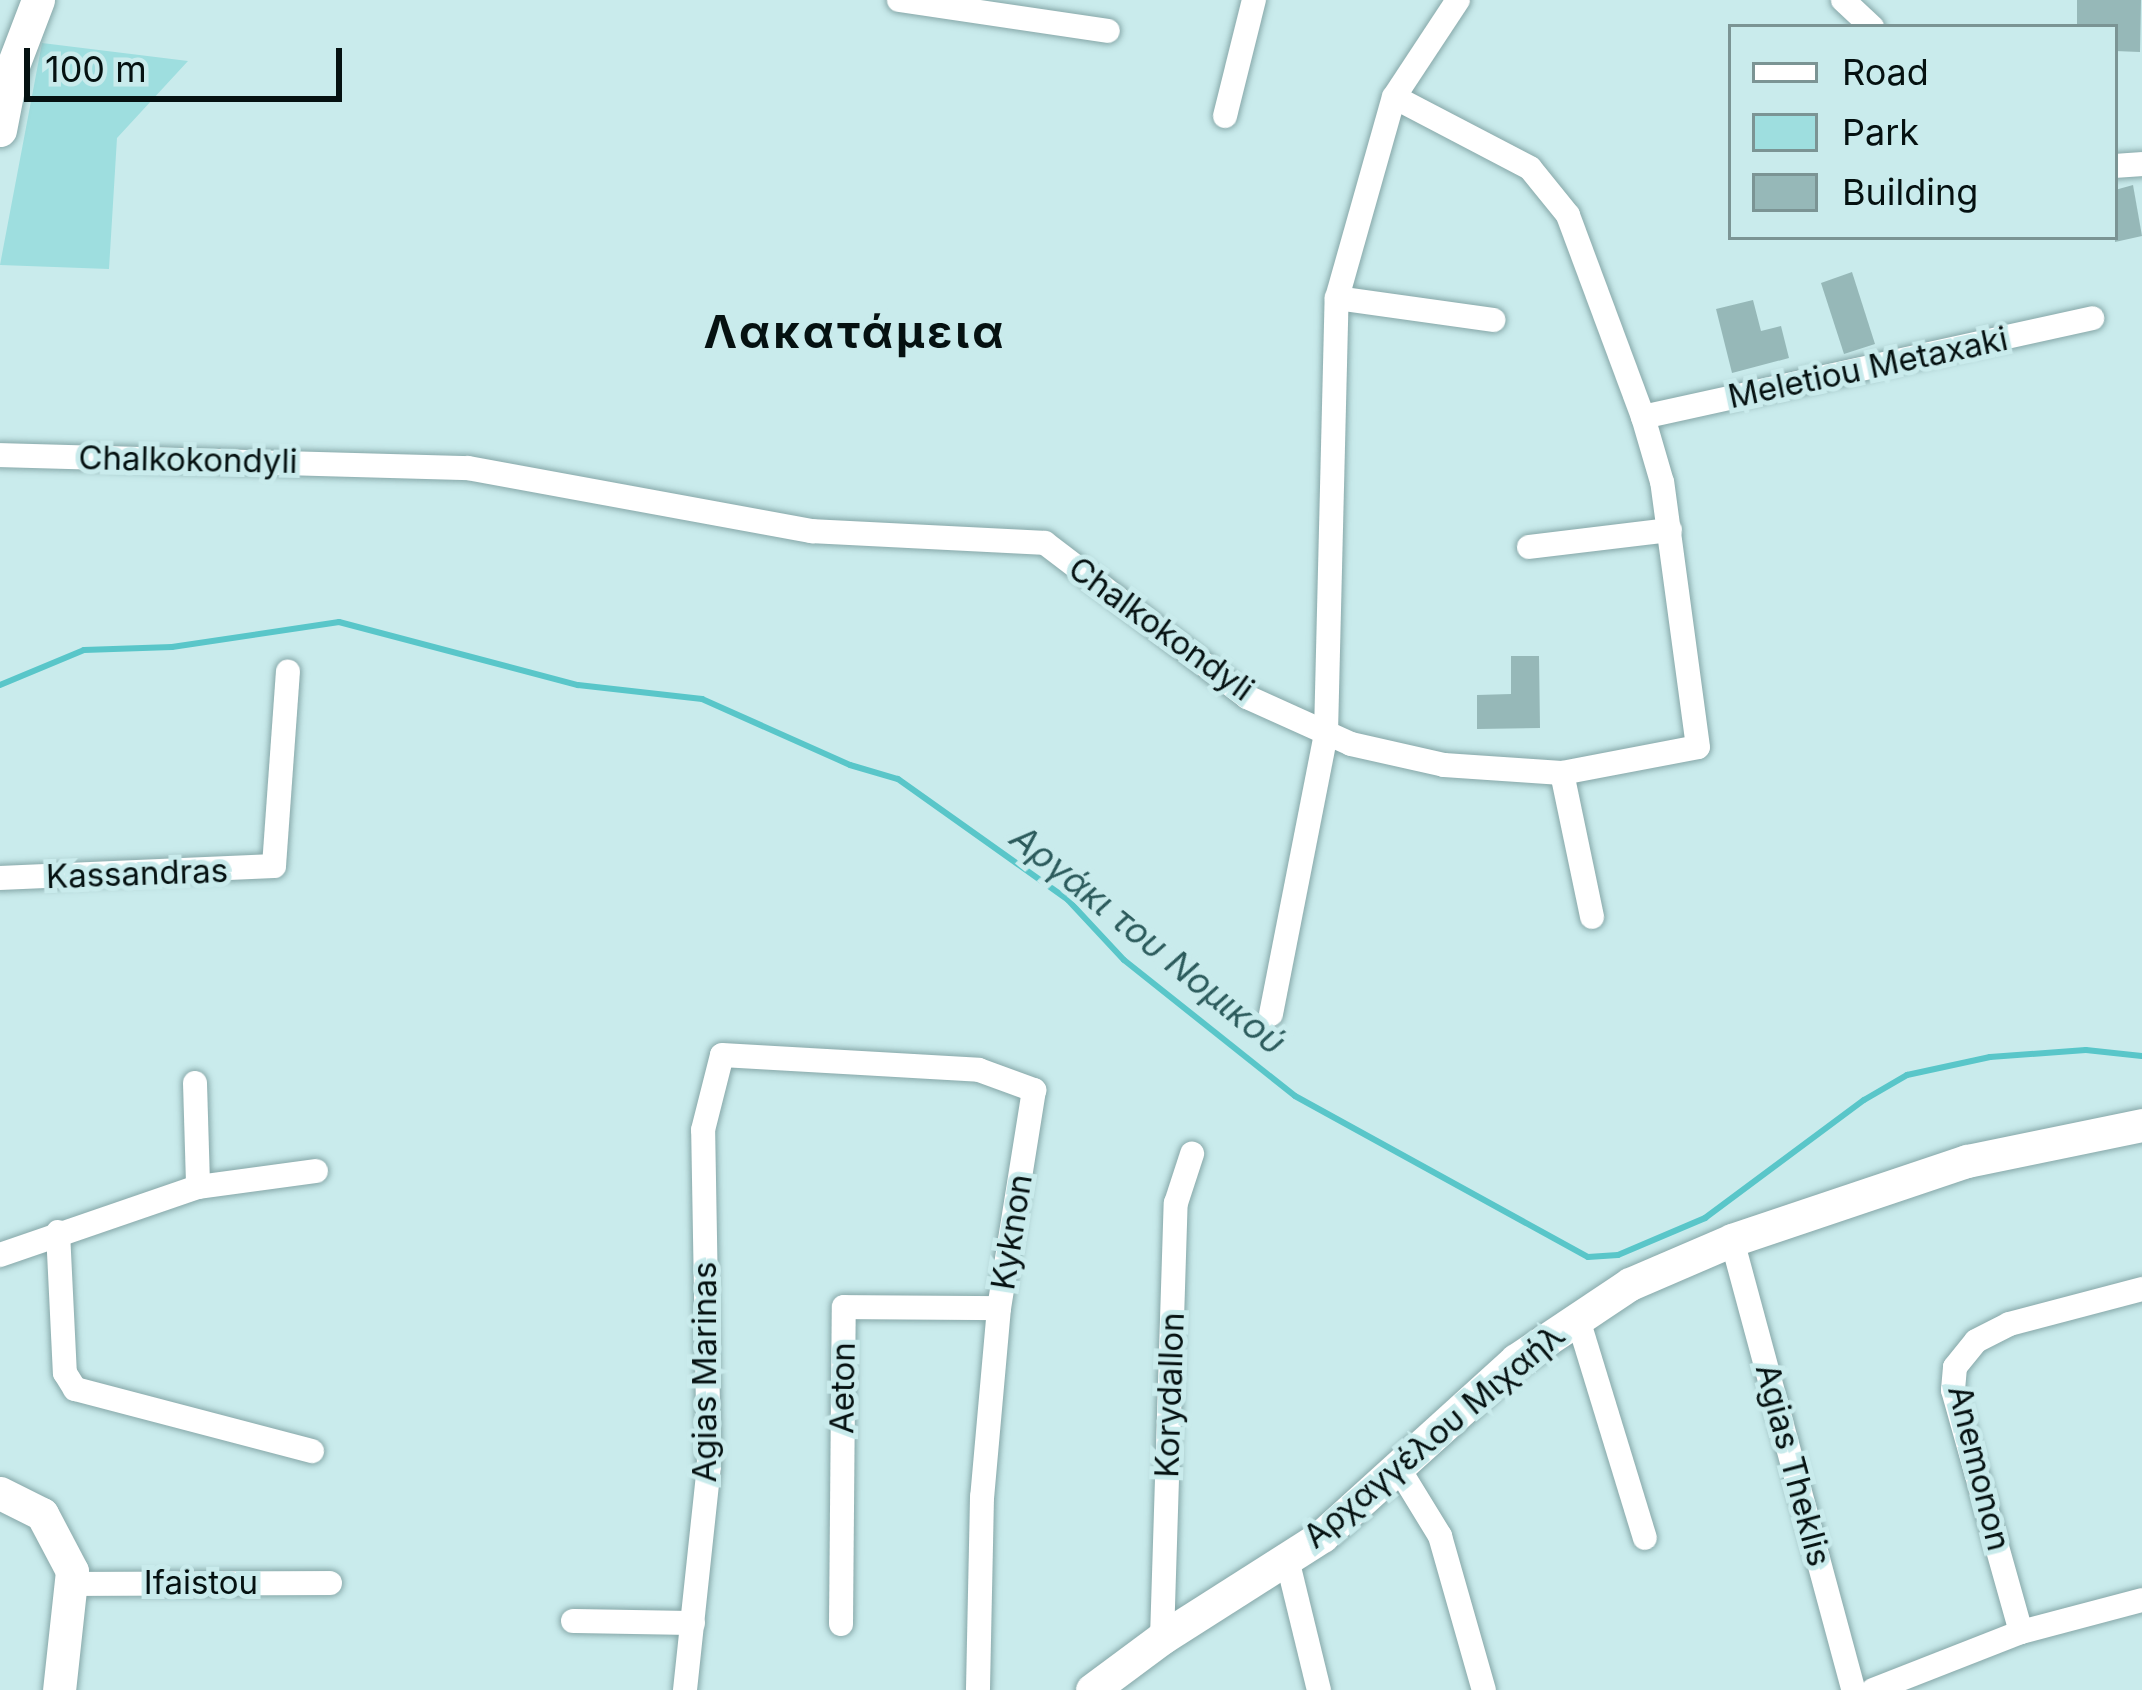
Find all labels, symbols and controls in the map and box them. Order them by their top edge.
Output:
scale bar [30,24,348,98]
legend [1728,24,2118,240]
text: 100 m [45,47,147,91]
text: Road [1842,50,1929,94]
text: Park [1842,110,1919,154]
text: Building [1842,170,1978,214]
district label: Λακατάμεια [704,305,1006,359]
street label: Meletiou Metaxaki [1725,319,2011,417]
street label: Chalkokondyli [78,438,298,482]
street label: Chalkokondyli [1061,549,1261,709]
water label: Αργάκι του Νομικού [1002,816,1294,1064]
street label: Kassandras [45,851,229,897]
street label: Kyknon [983,1171,1041,1293]
street label: Agias Marinas [685,1262,725,1482]
street label: Korydallon [1147,1312,1193,1478]
street label: Αρχαγγέλου Μιχαήλ [1296,1315,1572,1557]
street label: Aeton [822,1342,864,1434]
street label: Agias Theklis [1747,1360,1839,1570]
street label: Anemonon [1939,1381,2019,1555]
street label: Ifaistou [144,1563,258,1603]

